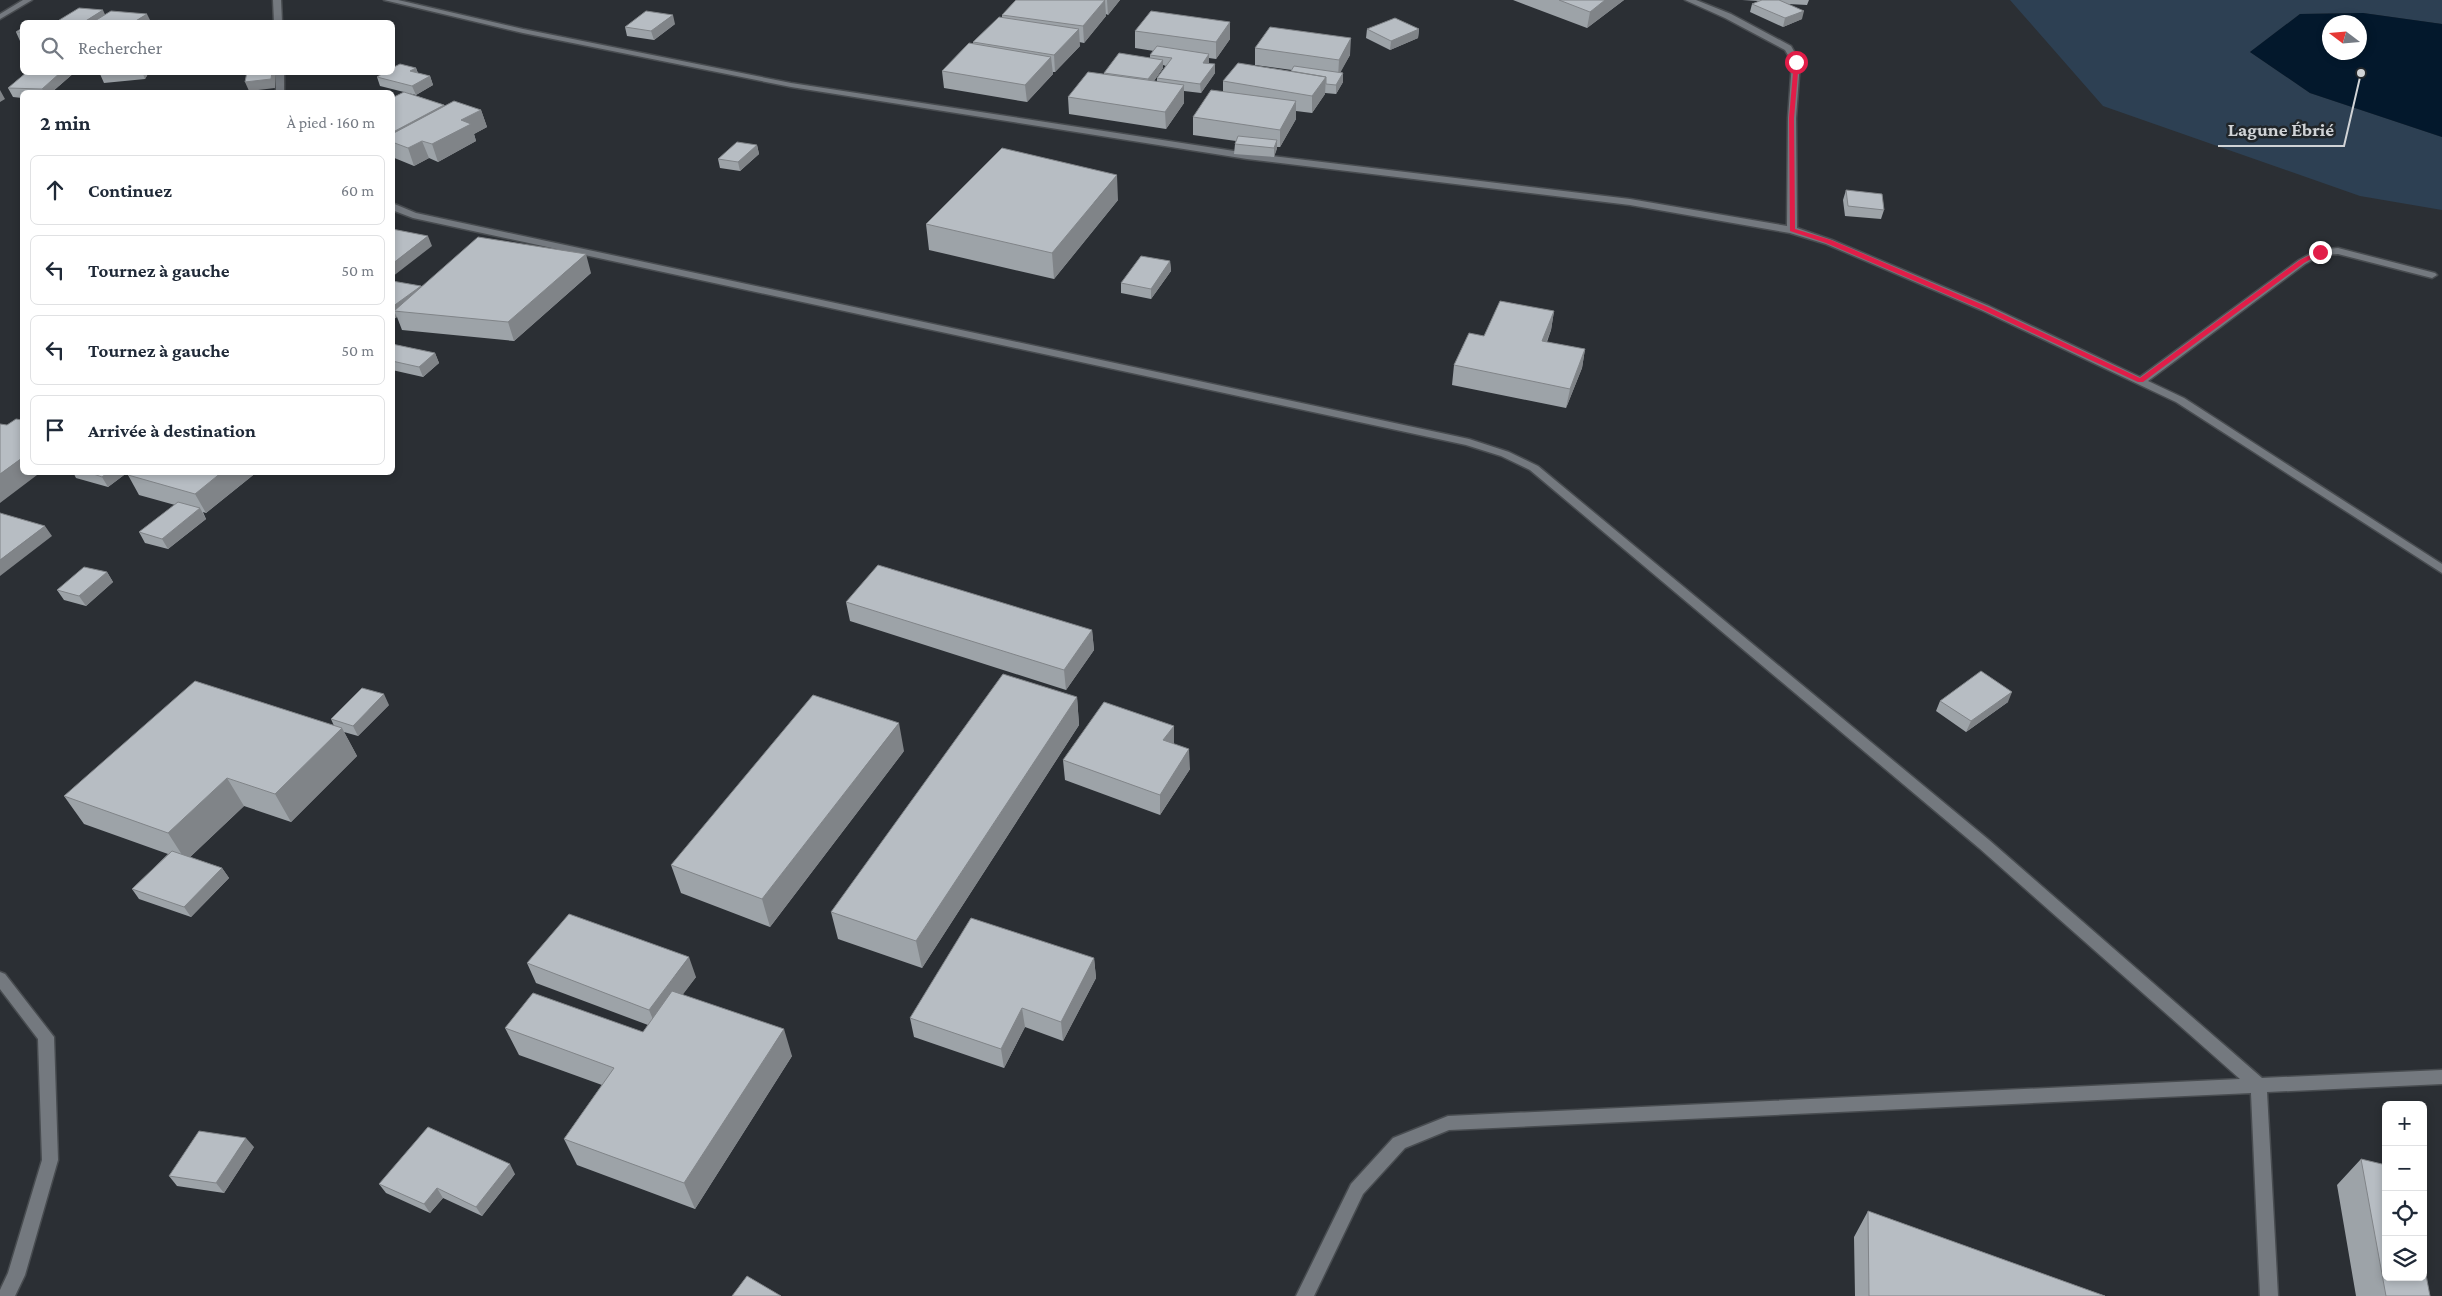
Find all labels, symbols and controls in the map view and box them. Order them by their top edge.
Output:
north arrow [2322,15,2367,60]
search box [20,20,395,75]
icon: search [38,34,66,62]
text: Rechercher [78,37,162,58]
route start [1785,51,1808,74]
text: 2 min [40,111,91,135]
callout: Lagune Ébrié [2218,112,2344,146]
text: À pied · 160 m [287,114,375,131]
text: Lagune Ébrié [2228,119,2334,140]
icon: ahead [41,176,69,204]
text: Continuez [88,180,172,201]
text: 60 m [341,182,374,199]
route end [2309,241,2332,264]
icon: left [41,256,69,284]
text: Tournez à gauche [88,260,230,281]
text: 50 m [342,262,374,279]
icon: left [41,336,69,364]
text: Tournez à gauche [88,340,230,361]
text: 50 m [342,342,374,359]
icon: arrive [41,416,69,444]
text: Arrivée à destination [88,420,256,441]
map controls [2382,1101,2427,1281]
button: + [2382,1101,2427,1146]
button: − [2382,1146,2427,1191]
button: locate [2382,1191,2427,1236]
button: layers [2382,1236,2427,1281]

